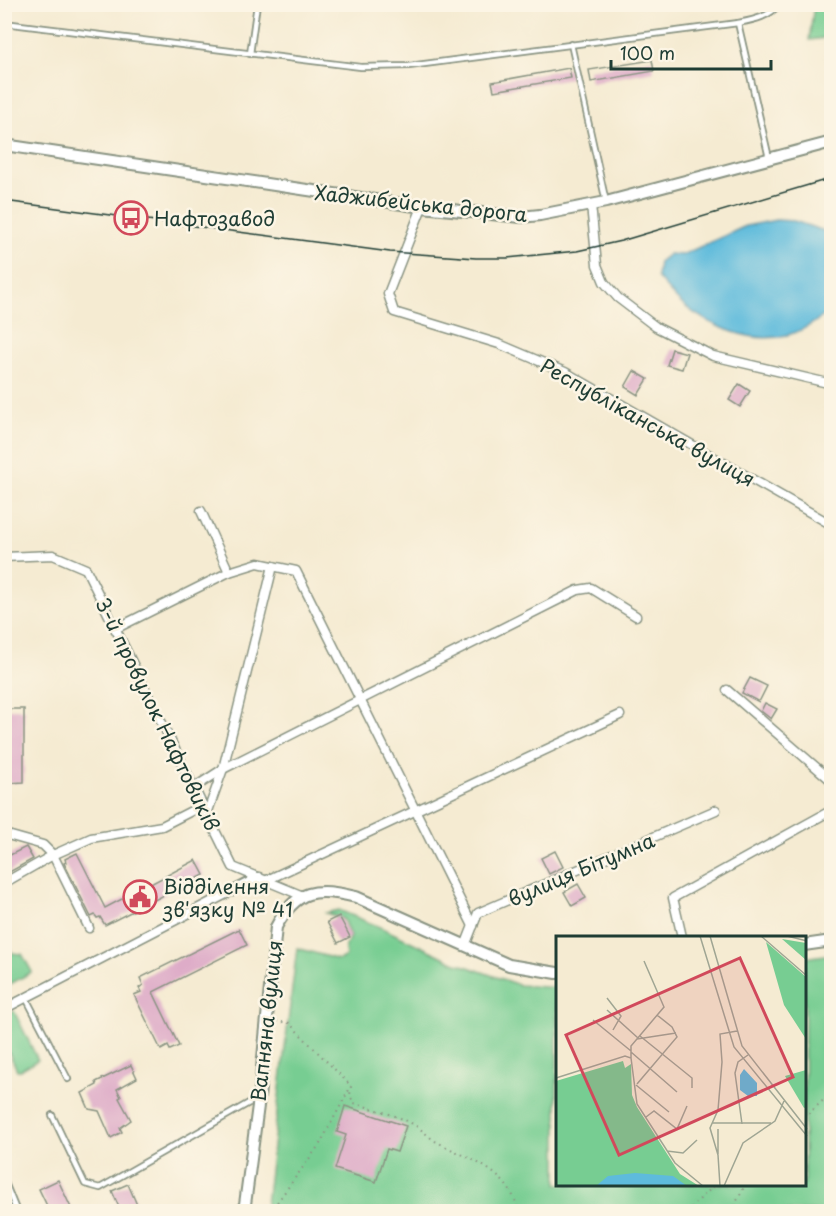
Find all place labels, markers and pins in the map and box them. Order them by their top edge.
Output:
bus stop icon: Нафтозавод [113,200,149,236]
place label: Нафтозавод [154,203,275,233]
place label: Відділення зв'язку № 41 [162,871,293,924]
public building icon: Відділення зв'язку № 41 [122,879,158,915]

